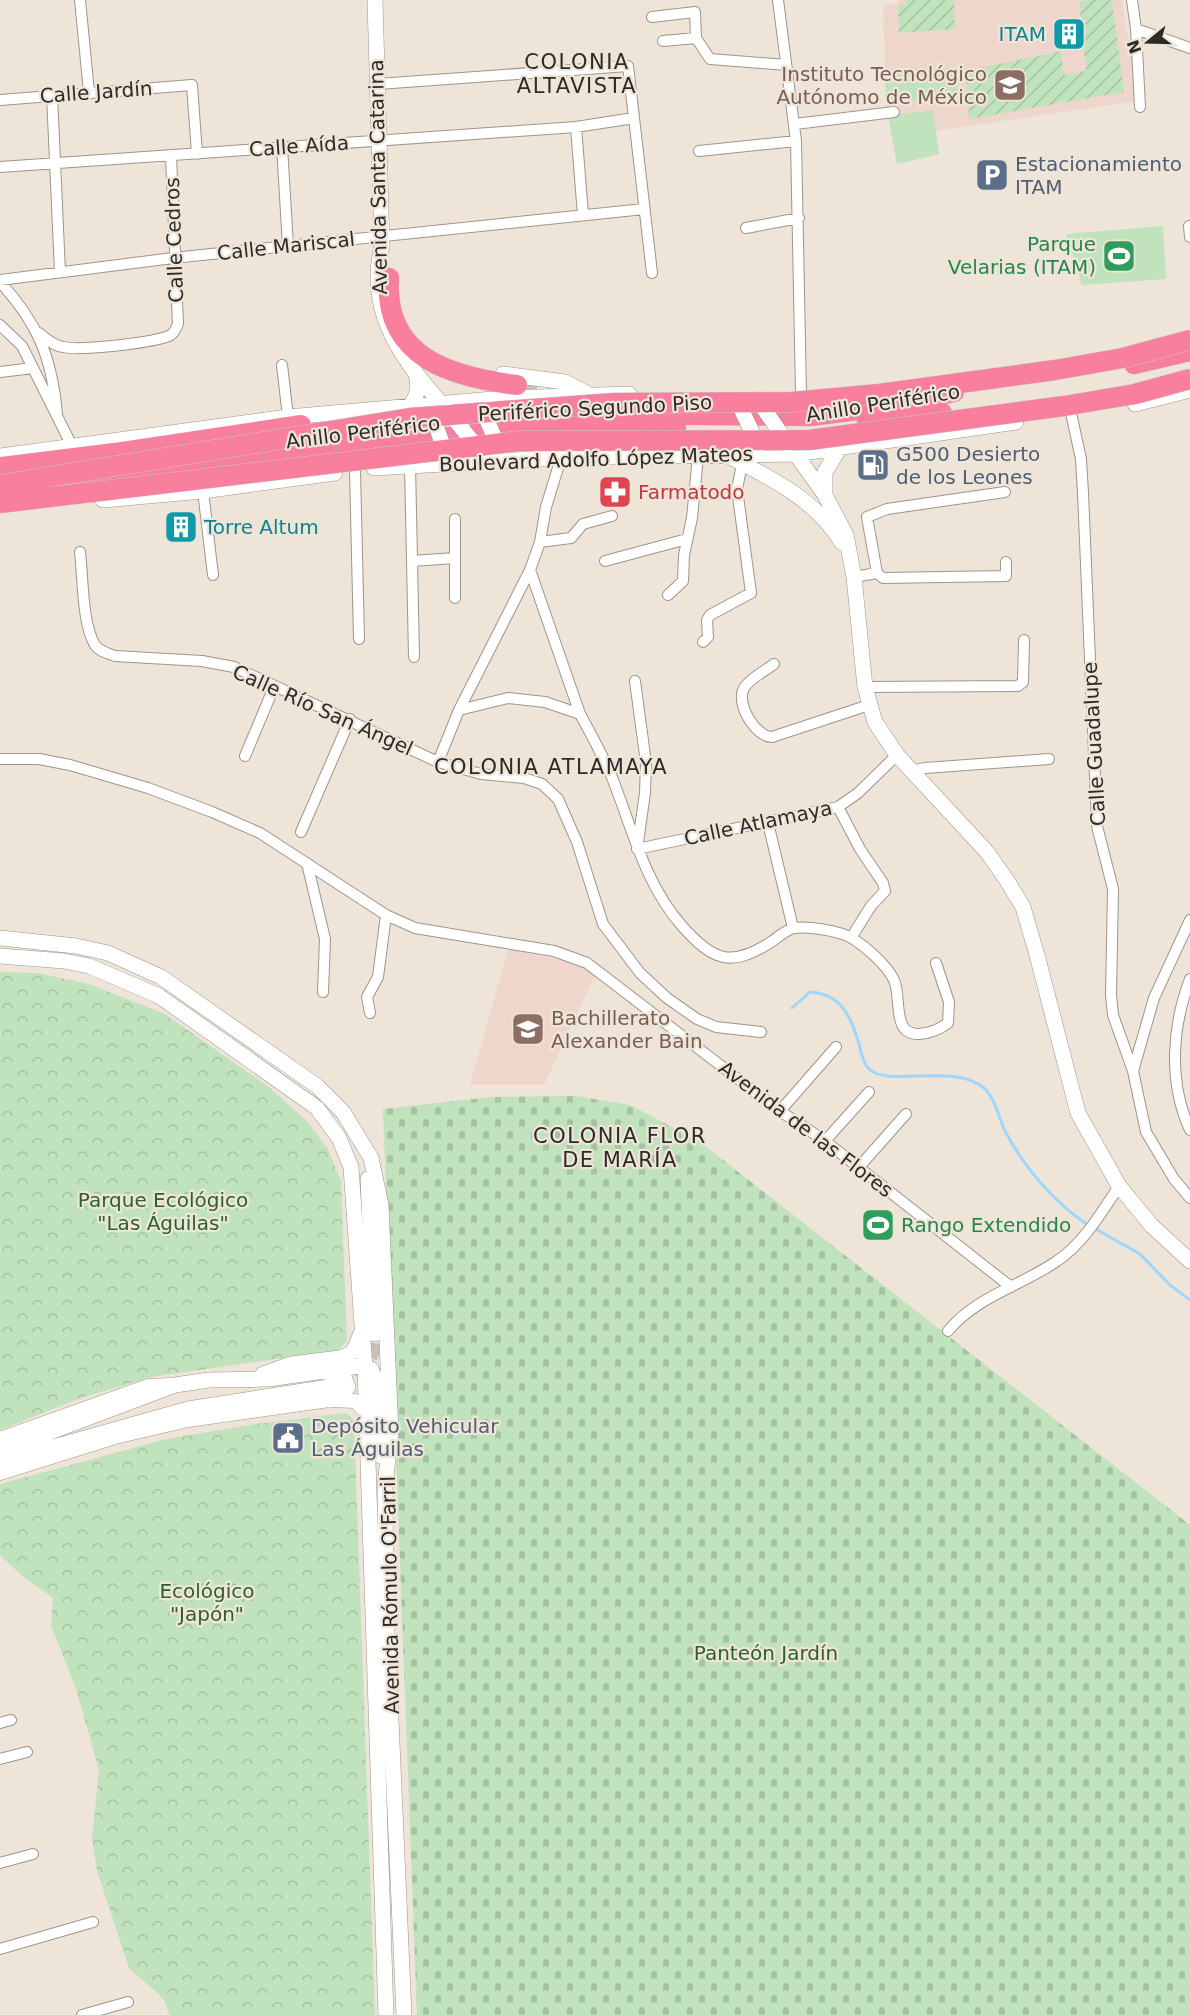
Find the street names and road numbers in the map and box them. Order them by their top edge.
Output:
street label: Avenida Santa Catarina [364,59,392,295]
street label: Calle Jardín [39,76,153,108]
street label: Calle Aída [248,131,350,161]
street label: Calle Cedros [160,177,188,303]
street label: Calle Mariscal [216,227,356,265]
street label: Anillo Periférico [804,379,962,427]
street label: Periférico Segundo Piso [477,390,713,426]
street label: Anillo Periférico [284,411,442,453]
street label: Boulevard Adolfo López Mateos [439,442,753,476]
street label: Calle Río San Ángel [229,659,417,761]
street label: Calle Guadalupe [1078,661,1110,827]
street label: Calle Atlamaya [682,796,834,850]
street label: Avenida de las Flores [714,1056,898,1202]
street label: Avenida Rómulo O'Farril [376,1476,404,1714]

